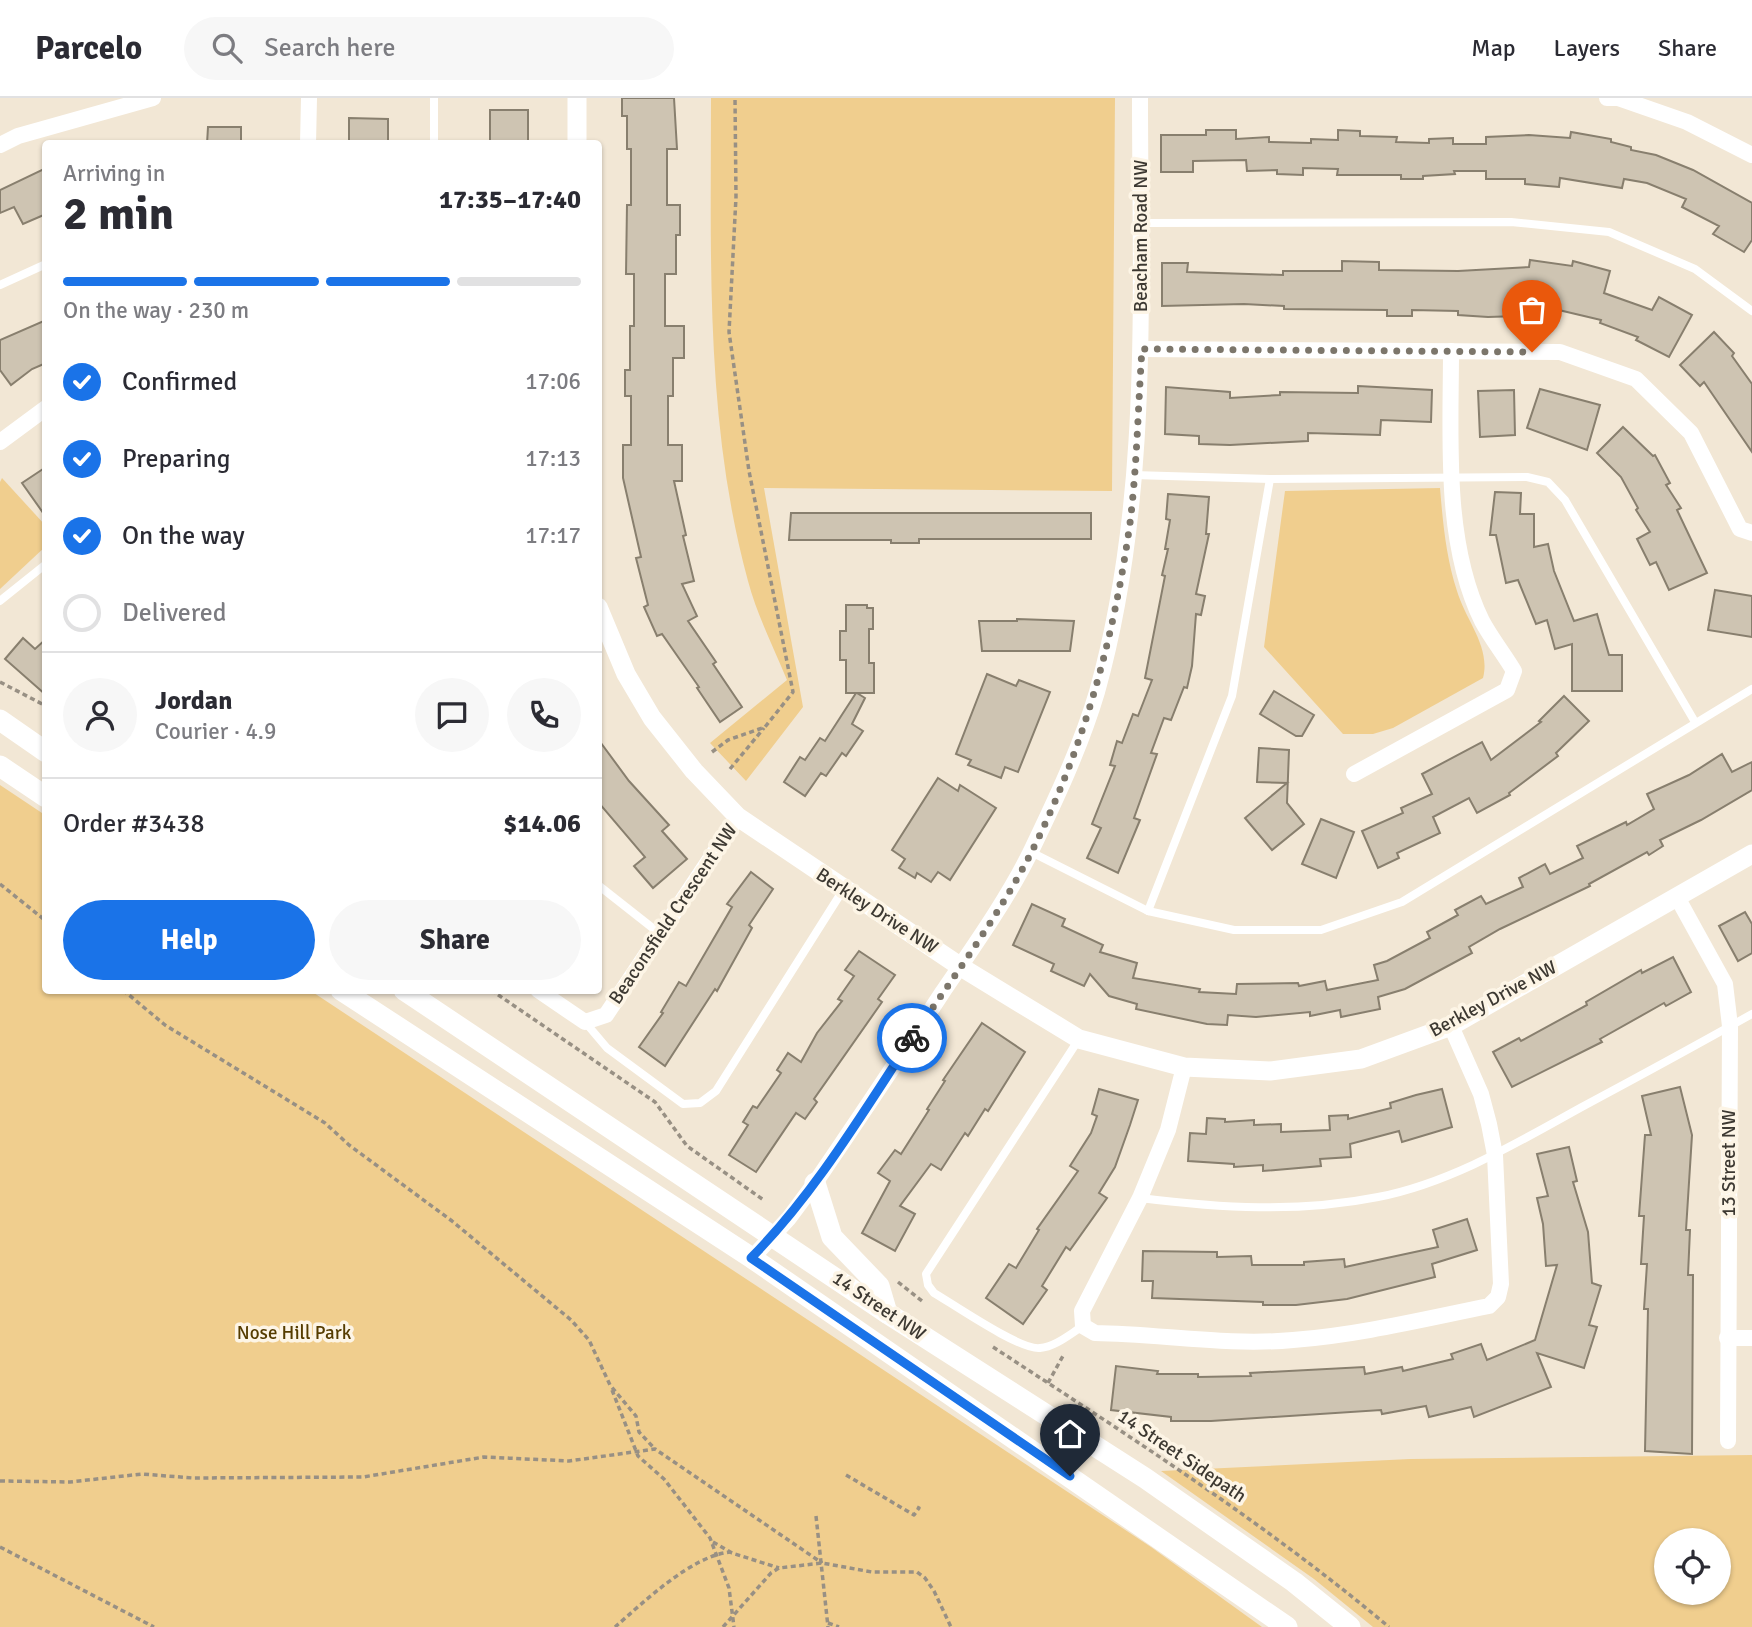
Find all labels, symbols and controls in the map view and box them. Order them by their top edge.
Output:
search box [184,17,674,80]
text: Parcelo [35,28,142,69]
icon: search [208,29,246,67]
text: Search here [264,32,395,64]
text: Map [1471,33,1516,63]
text: Layers [1554,33,1620,63]
text: Share [1658,33,1717,63]
text: Arriving in [63,159,165,188]
street label: Beacham Road NW [1129,160,1153,312]
text: 17:35–17:40 [439,184,581,216]
text: 2 min [63,186,174,242]
pin [1502,280,1562,352]
icon: bag [1513,291,1551,329]
text: On the way · 230 m [63,296,249,325]
icon: check [63,363,101,401]
text: Confirmed [122,366,237,398]
text: 17:06 [525,367,581,396]
icon: check [63,440,101,478]
text: Preparing [122,443,230,475]
text: 17:13 [525,444,581,473]
icon: check [63,517,101,555]
text: On the way [122,520,245,552]
text: 17:17 [525,521,581,550]
text: Delivered [122,597,227,629]
button: person [63,678,137,752]
button: chat [415,678,489,752]
button: phone [507,678,581,752]
text: Jordan [155,685,232,717]
text: Courier · 4.9 [155,717,276,746]
text: Order #3438 [63,808,204,840]
text: $14.06 [503,808,581,840]
street label: Beaconsfield Crescent NW [604,819,742,1009]
street label: Berkley Drive NW [811,863,943,959]
button: Help [63,900,315,980]
button: Share [329,900,581,980]
street label: Berkley Drive NW [1425,955,1561,1043]
courier [877,1003,947,1073]
icon: bike [893,1019,931,1057]
street label: 13 Street NW [1717,1109,1741,1217]
street label: 14 Street NW [828,1266,930,1346]
park label: Nose Hill Park [237,1321,352,1345]
pin [1040,1404,1100,1476]
street label: 14 Street Sidepath [1113,1404,1251,1508]
icon: home [1051,1415,1089,1453]
map controls [1654,1528,1731,1605]
button: locate [1654,1528,1731,1605]

